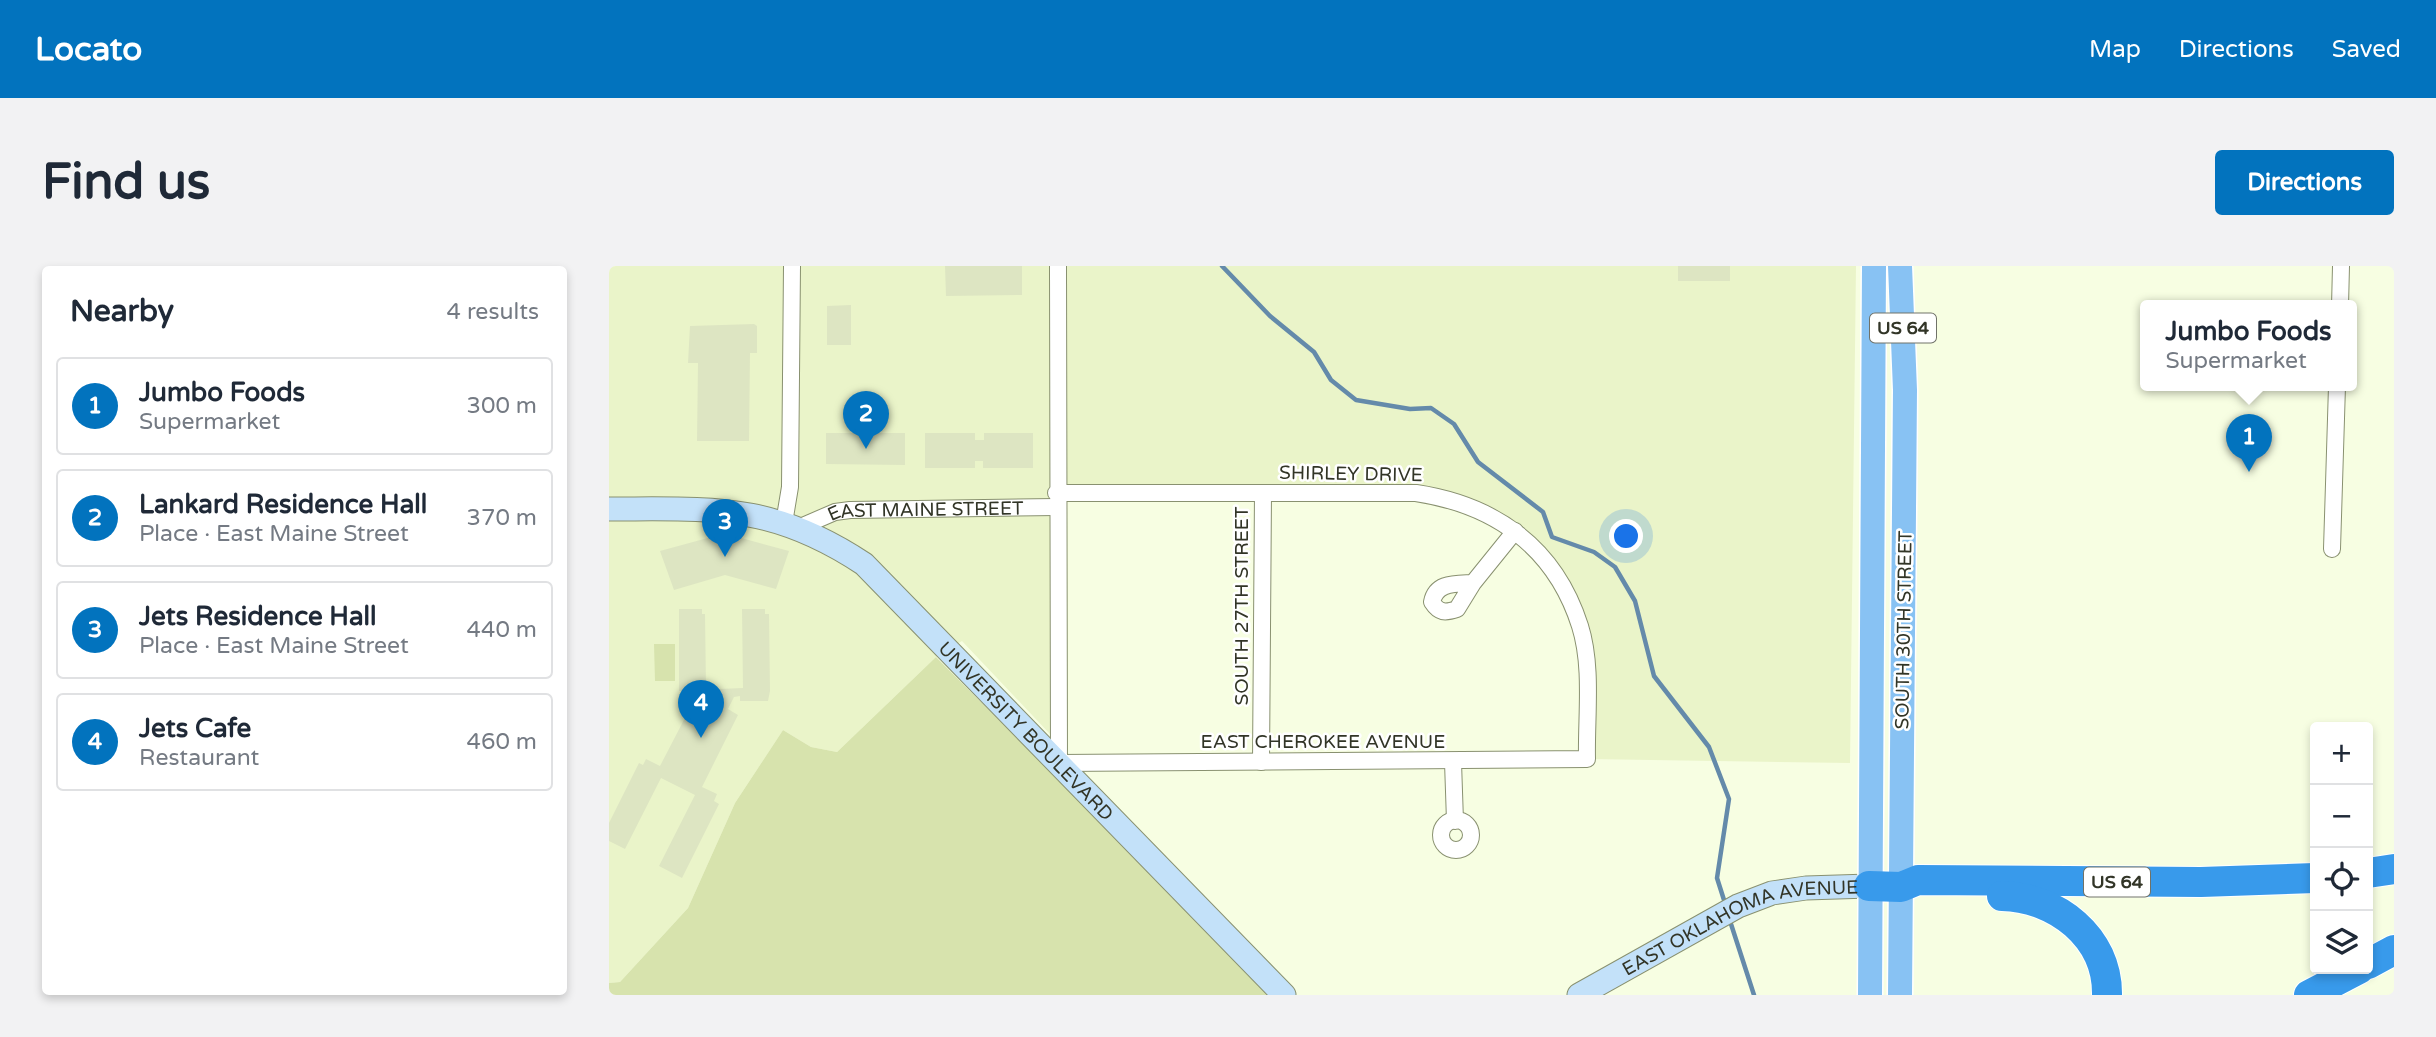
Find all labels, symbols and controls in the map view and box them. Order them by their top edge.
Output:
text: Locato [35,30,142,69]
text: Map [2089,35,2141,64]
text: Directions [2179,35,2294,64]
text: Saved [2332,35,2401,64]
button: Directions [2215,150,2394,215]
text: Find us [42,153,210,212]
text: Nearby [70,293,174,330]
text: 4 results [446,298,539,326]
popup [2140,300,2357,391]
road number: US 64 [1870,314,1936,342]
text: Jumbo Foods [2165,316,2332,347]
text: Supermarket [2165,347,2307,375]
text: Jumbo Foods [139,377,305,408]
pin: 2 [843,391,889,449]
text: 1 [88,392,102,420]
text: 300 m [467,392,537,420]
text: Supermarket [139,408,280,436]
pin: 1 [2226,414,2272,472]
street label: SHIRLEY DRIVE [1279,462,1423,486]
text: Lankard Residence Hall [139,489,427,520]
street label: EAST MAINE STREET [824,497,1024,526]
pin: 3 [702,499,748,557]
text: 2 [88,504,102,532]
text: 370 m [467,504,537,532]
street label: SOUTH 27TH STREET [1231,506,1253,706]
your location [1609,519,1643,553]
text: Place · East Maine Street [139,520,409,548]
street label: SOUTH 30TH STREET [1891,530,1917,730]
text: Jets Residence Hall [139,601,377,632]
text: 3 [88,616,102,644]
text: 440 m [467,616,537,644]
text: Place · East Maine Street [139,632,409,660]
street label: UNIVERSITY BOULEVARD [934,637,1118,825]
pin: 4 [678,680,724,738]
text: Jets Cafe [139,713,251,744]
map controls [2310,722,2373,974]
button: + [2310,722,2373,785]
text: 4 [88,728,102,756]
text: 460 m [467,728,537,756]
street label: EAST CHEROKEE AVENUE [1201,731,1445,753]
text: Restaurant [139,744,259,772]
button: − [2310,785,2373,848]
button: locate [2310,848,2373,911]
road number: US 64 [2084,868,2150,896]
street label: EAST OKLAHOMA AVENUE [1618,876,1859,981]
button: layers [2310,911,2373,974]

